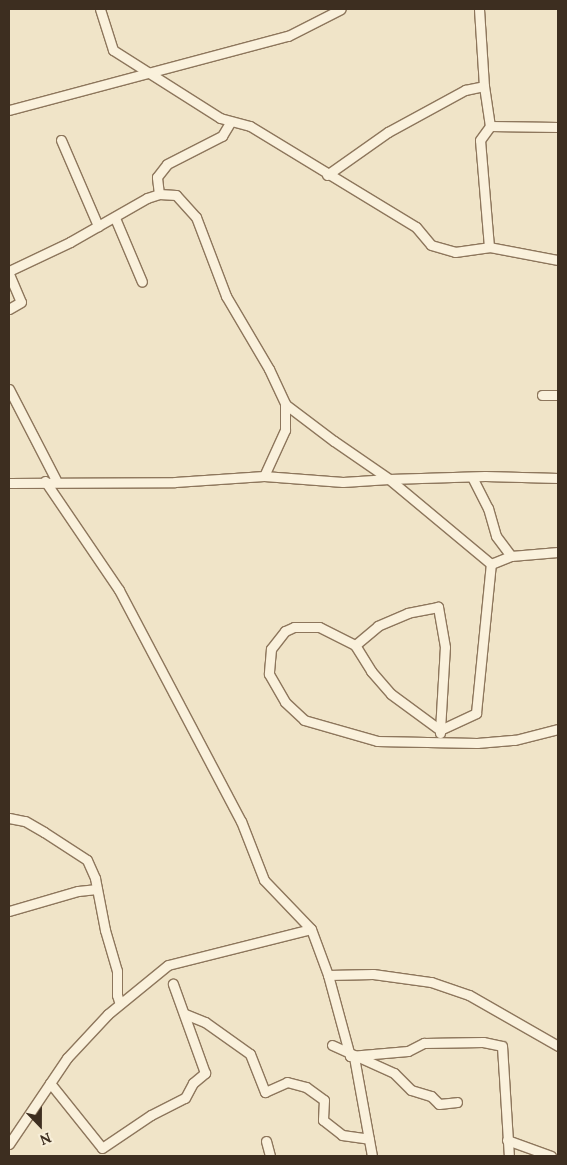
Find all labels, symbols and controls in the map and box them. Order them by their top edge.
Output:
north arrow [15,1100,65,1150]
text: N [37,1129,54,1149]

